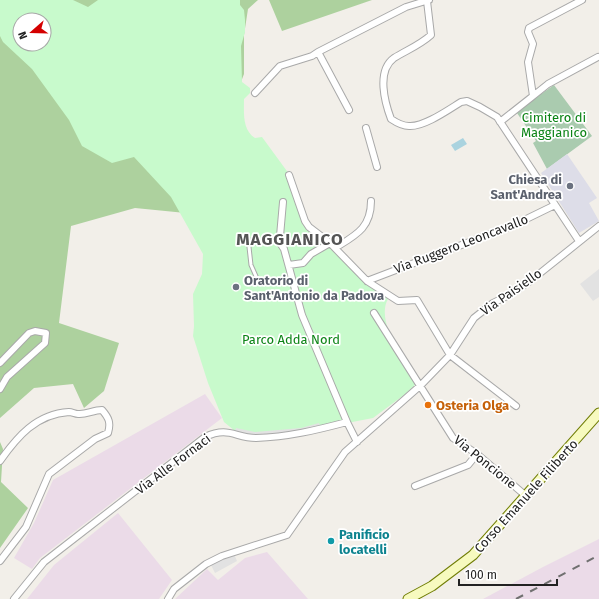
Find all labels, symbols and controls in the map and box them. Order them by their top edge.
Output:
north arrow [12,12,52,52]
text: N [16,30,30,41]
park label: Cimitero di Maggianico [521,110,587,140]
place label: Chiesa di Sant'Andrea [490,172,562,202]
marker: Chiesa di Sant'Andrea [565,181,575,191]
street label: Via Ruggero Leoncavallo [392,211,530,277]
district label: MAGGIANICO [236,229,344,250]
street label: Via Paisiello [478,266,544,318]
place label: Oratorio di Sant'Antonio da Padova [244,273,384,303]
marker: Oratorio di Sant'Antonio da Padova [231,282,241,292]
park label: Parco Adda Nord [242,332,340,347]
place label: Osteria Olga [436,398,509,413]
marker: Osteria Olga [423,400,433,410]
street label: Via Alle Fornaci [133,431,213,497]
street label: Via Poncione [451,432,519,492]
street label: Corso Emanuele Filiberto [471,436,581,556]
place label: Panificio locatelli [339,527,390,557]
marker: Panificio locatelli [326,536,336,546]
scale bar [459,561,557,587]
text: 100 m [465,568,497,582]

